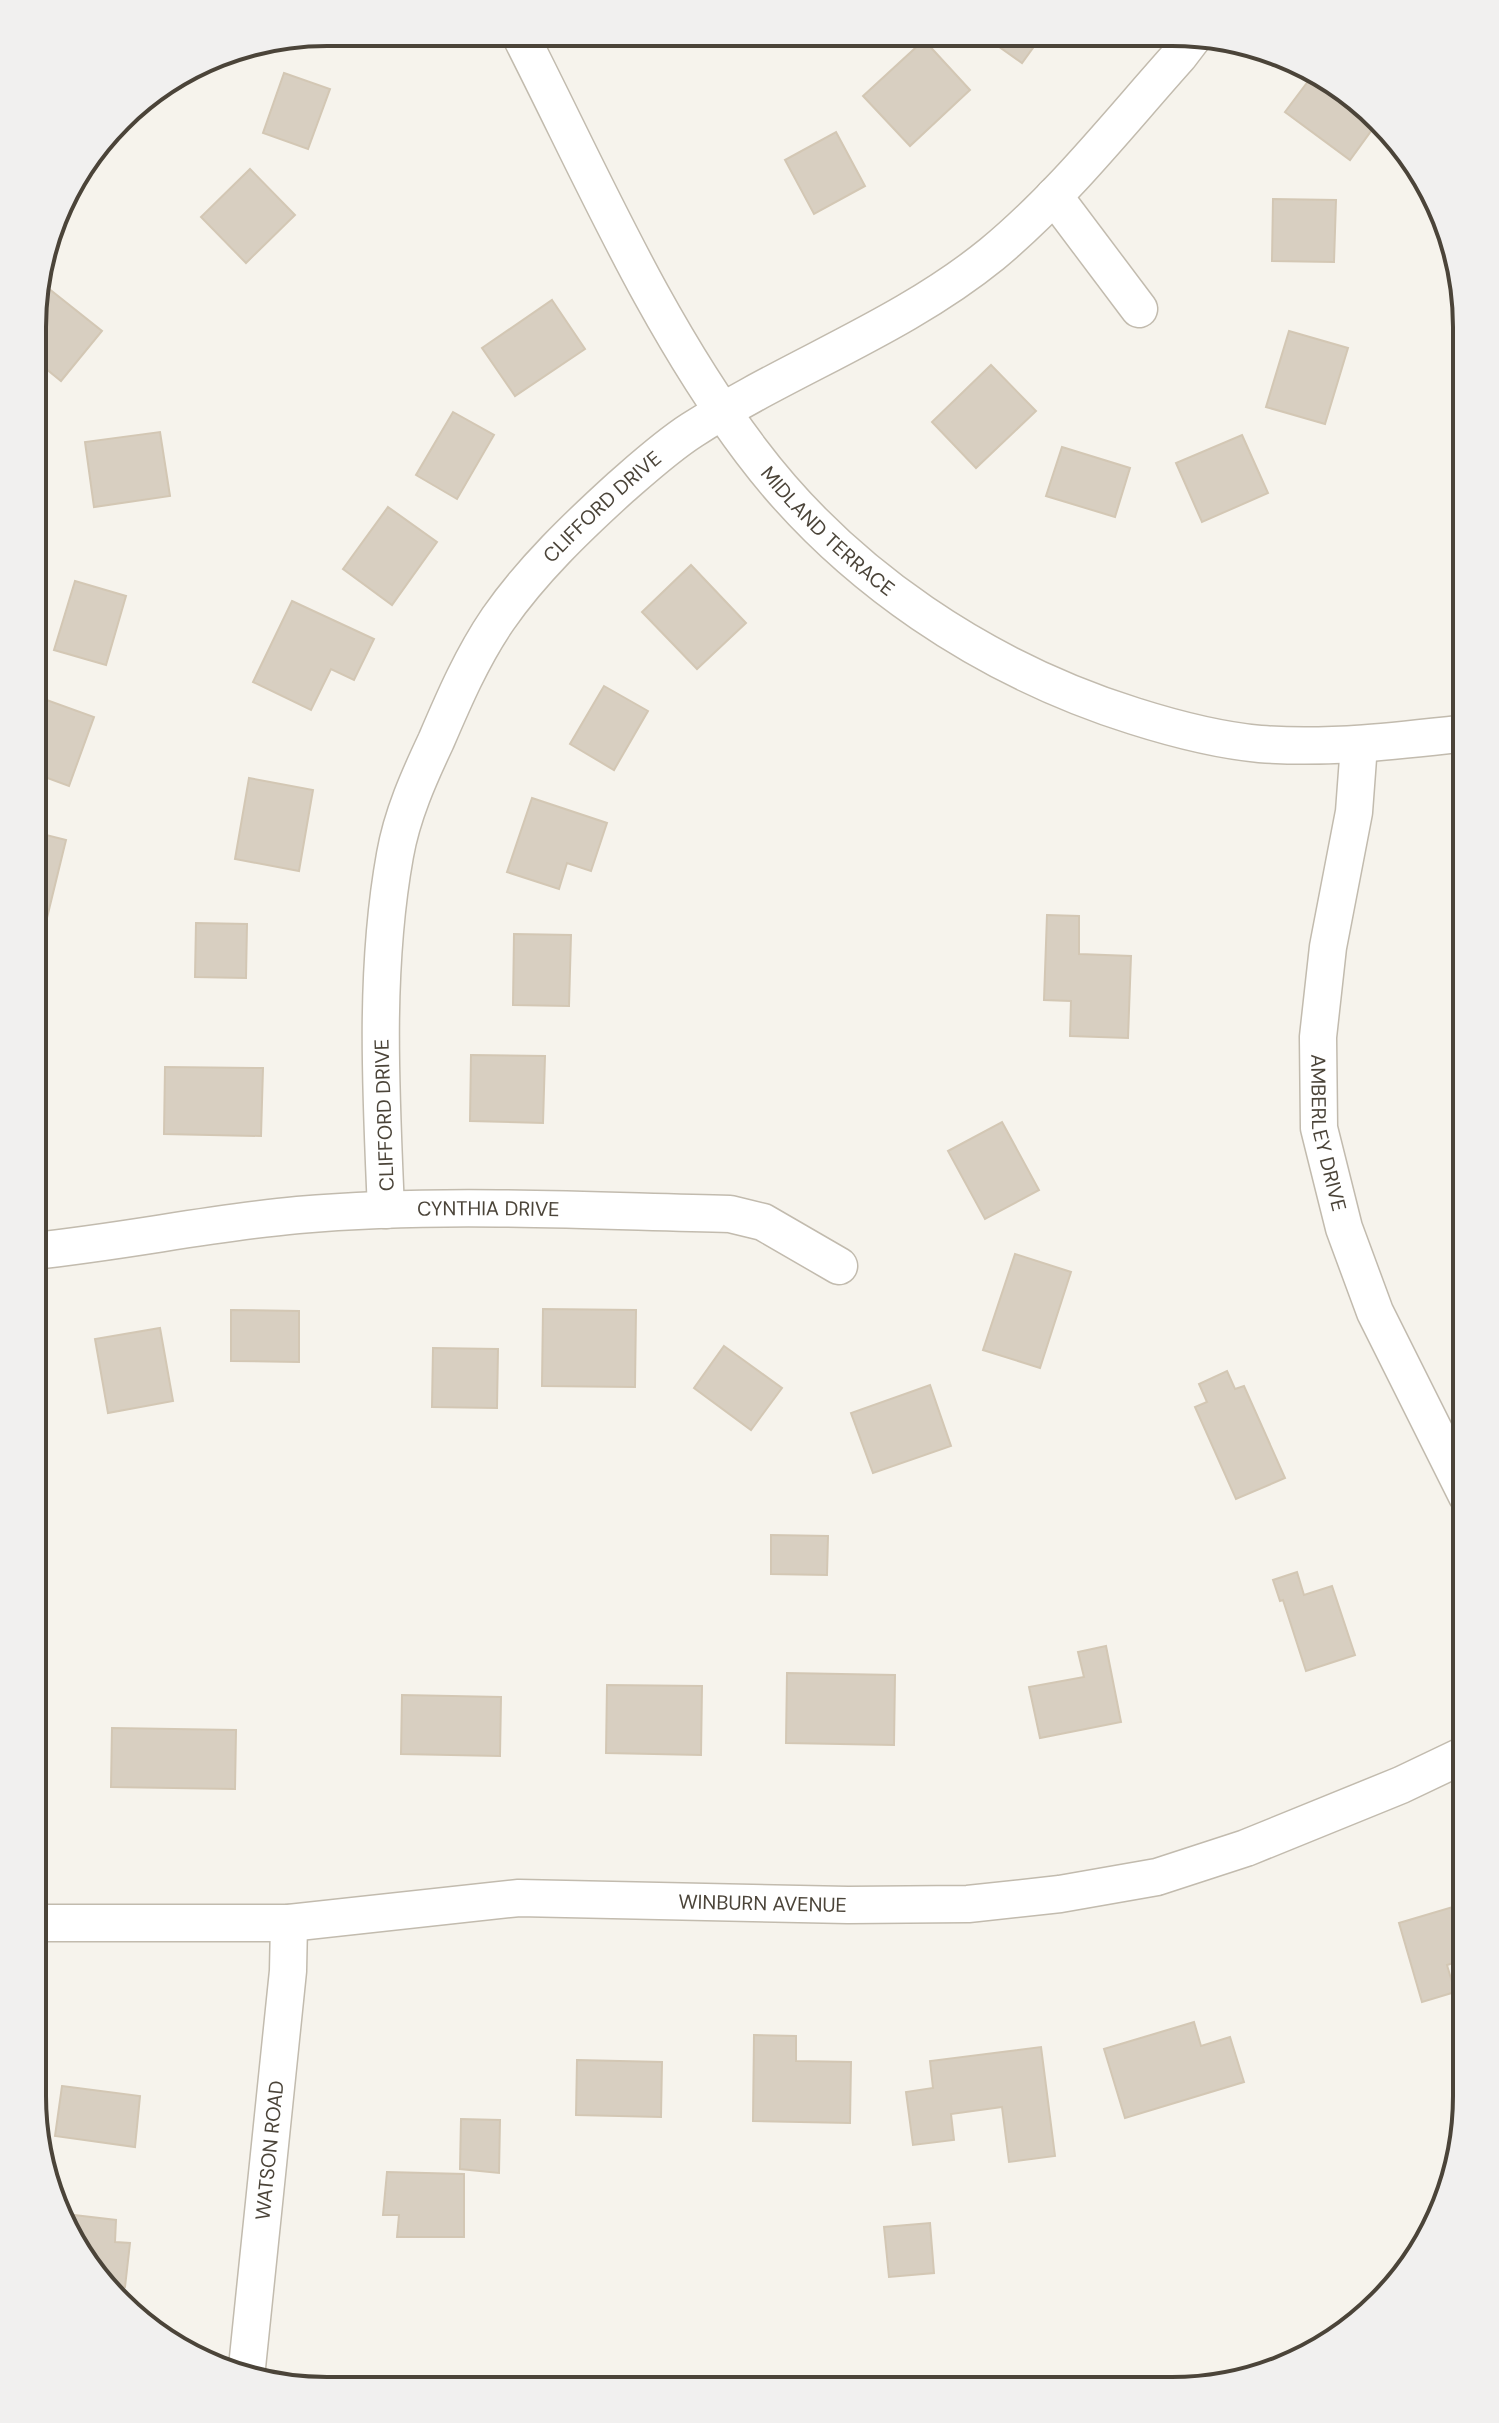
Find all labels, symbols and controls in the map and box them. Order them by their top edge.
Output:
street label: CLIFFORD DRIVE [537,445,666,568]
street label: MIDLAND TERRACE [755,461,900,602]
street label: CLIFFORD DRIVE [368,1038,400,1192]
street label: AMBERLEY DRIVE [1305,1054,1352,1214]
street label: CYNTHIA DRIVE [417,1195,560,1222]
street label: WINBURN AVENUE [678,1888,847,1918]
street label: WATSON ROAD [249,2079,290,2221]

